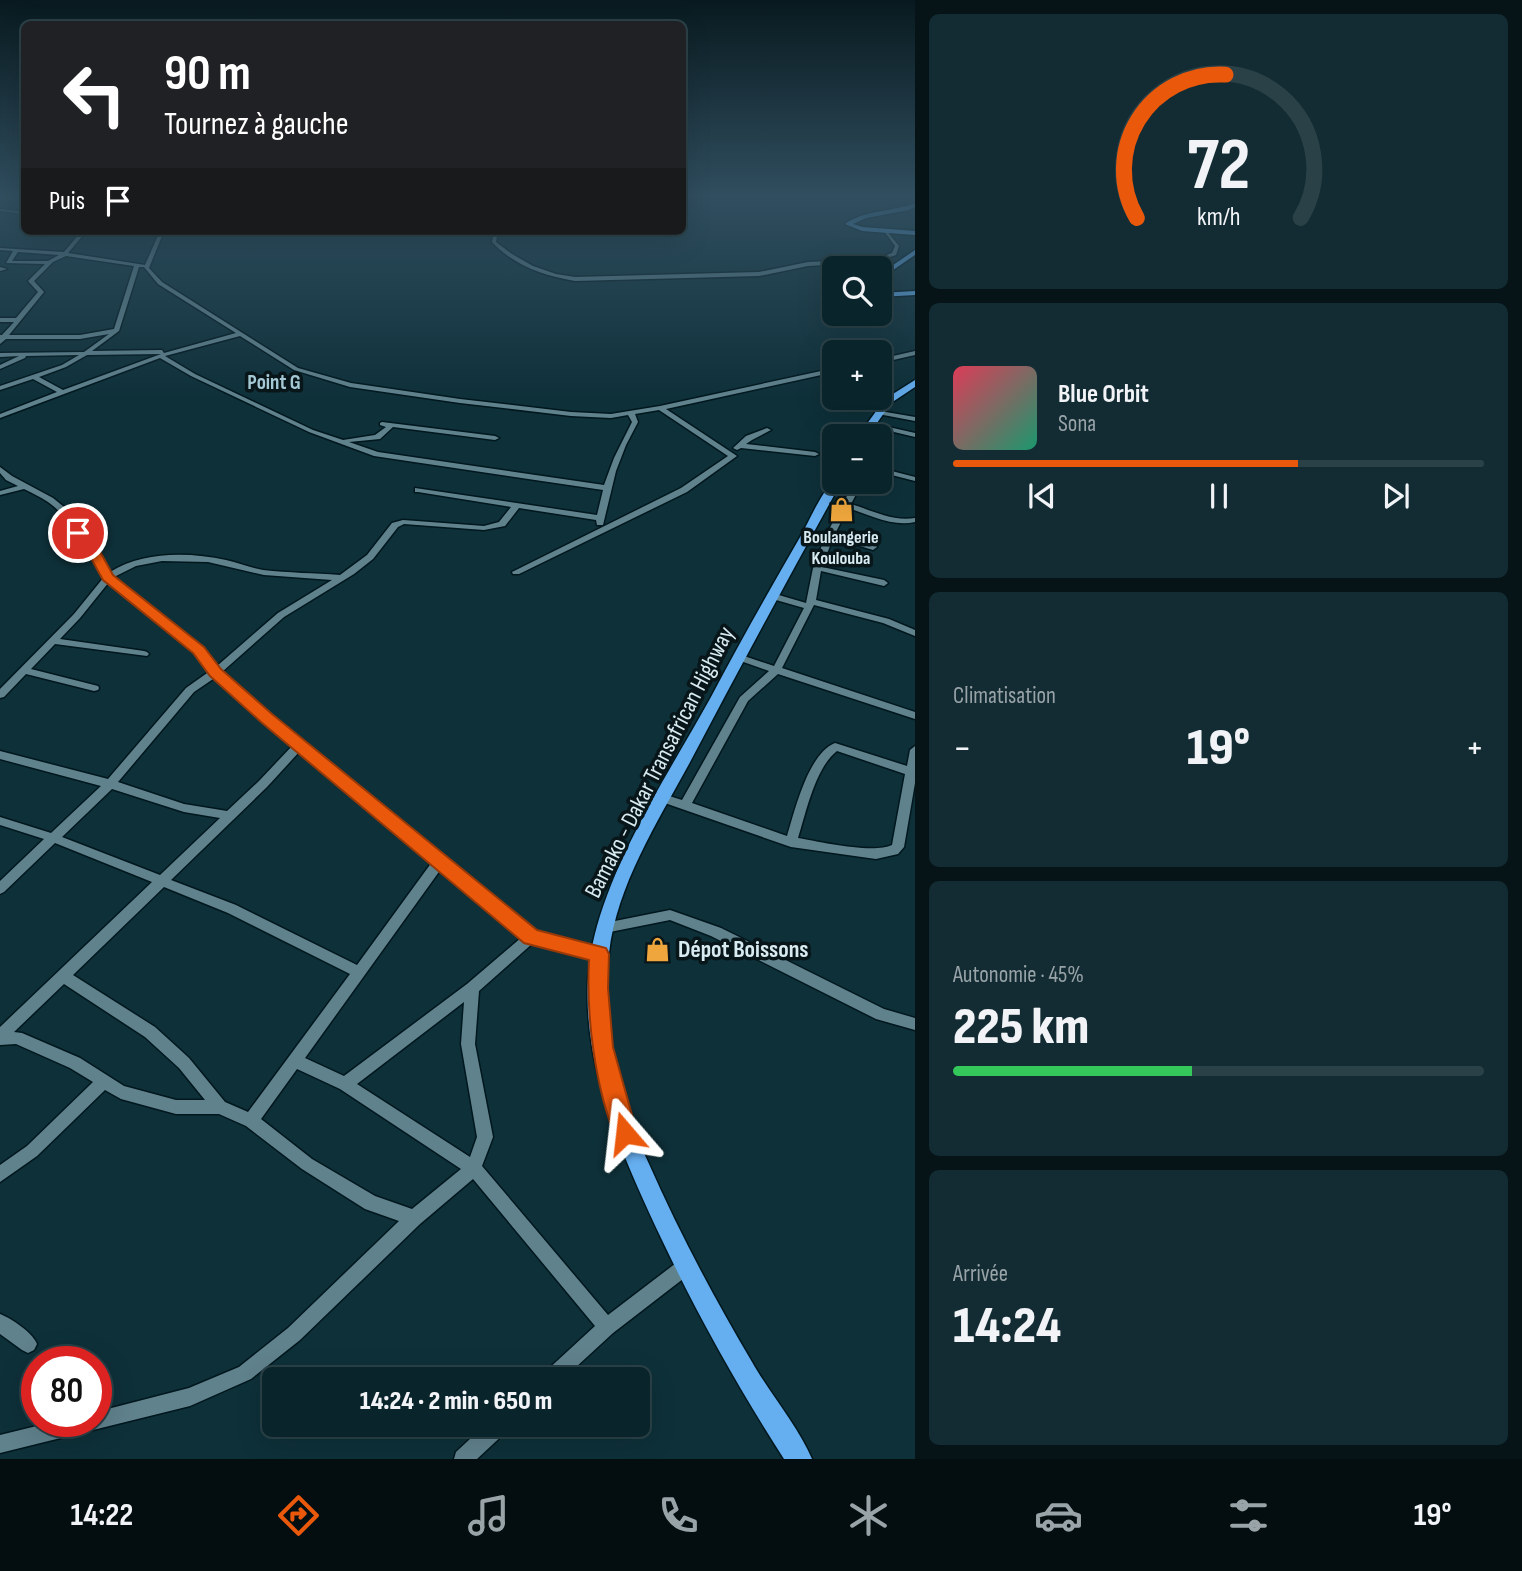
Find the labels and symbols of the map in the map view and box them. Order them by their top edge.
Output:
district label: Point G [247,370,301,395]
shop icon: Boulangerie Koulouba [827,496,855,524]
pin [48,503,108,563]
place label: Boulangerie Koulouba [803,527,879,569]
street label: Bamako - Dakar Transafrican Highway [578,622,741,903]
shop icon: Dépot Boissons [644,935,672,963]
place label: Dépot Boissons [678,935,809,964]
position arrow [588,1096,662,1170]
speed limit sign: 80 [21,1346,112,1437]

